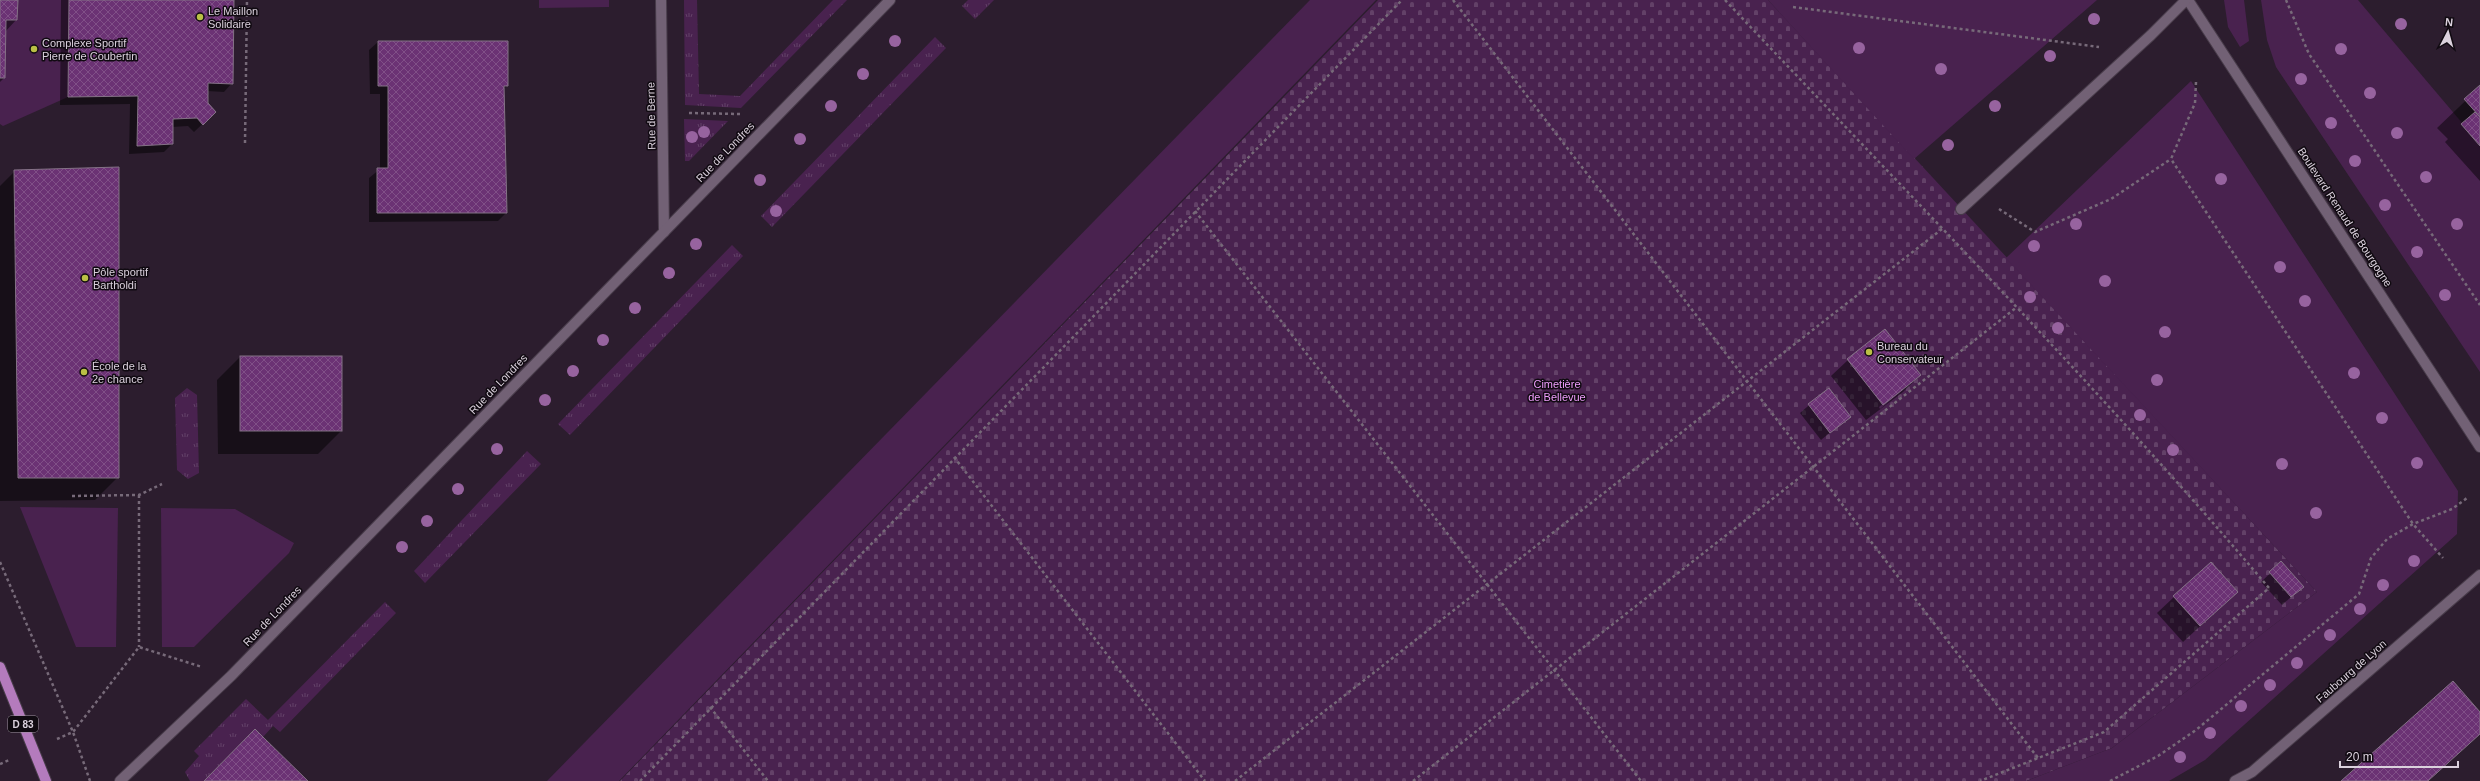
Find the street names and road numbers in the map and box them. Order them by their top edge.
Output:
street label: Rue de Berne [644,82,658,150]
street label: Rue de Londres [693,119,757,184]
street label: Boulevard Renaud de Bourgogne [2295,145,2395,289]
street label: Rue de Londres [466,351,530,416]
street label: Rue de Londres [240,583,304,648]
street label: Faubourg de Lyon [2314,637,2388,705]
road number: D 83 [8,716,38,732]

